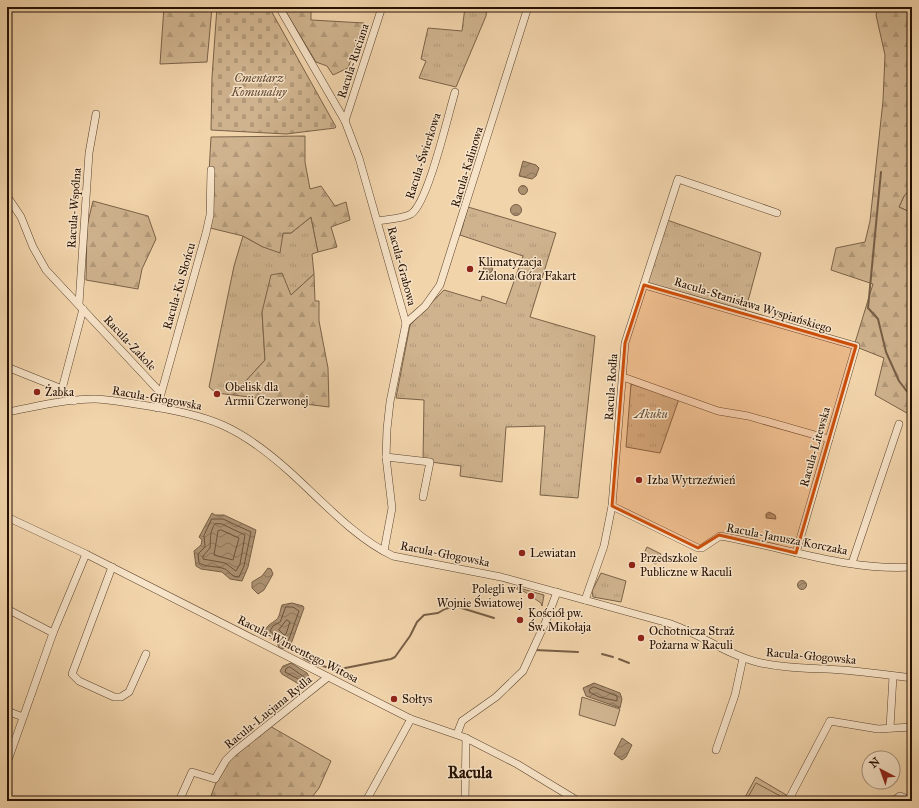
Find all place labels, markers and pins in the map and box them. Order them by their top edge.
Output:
place label: Klimatyzacja Zielona Góra Fakart [478,255,577,283]
marker: Klimatyzacja Zielona Góra Fakart [465,264,475,274]
place label: Obelisk dla Armii Czerwonej [224,380,309,408]
place label: Żabka [45,384,75,399]
marker: Żabka [32,387,42,397]
marker: Obelisk dla Armii Czerwonej [212,389,222,399]
place label: Izba Wytrzeźwień [647,473,736,487]
marker: Izba Wytrzeźwień [634,475,644,485]
place label: Lewiatan [530,546,576,560]
marker: Lewiatan [517,548,527,558]
place label: Przedszkole Publiczne w Raculi [640,551,733,579]
marker: Przedszkole Publiczne w Raculi [627,560,637,570]
place label: Polegli w I Wojnie Światowej [437,582,523,610]
marker: Polegli w I Wojnie Światowej [526,591,536,601]
place label: Kościół pw. Św. Mikołaja [528,606,592,634]
marker: Kościół pw. Św. Mikołaja [515,615,525,625]
place label: Ochotnicza Straż Pożarna w Raculi [649,624,735,652]
marker: Ochotnicza Straż Pożarna w Raculi [636,633,646,643]
place label: Sołtys [402,692,432,706]
marker: Sołtys [389,694,399,704]

